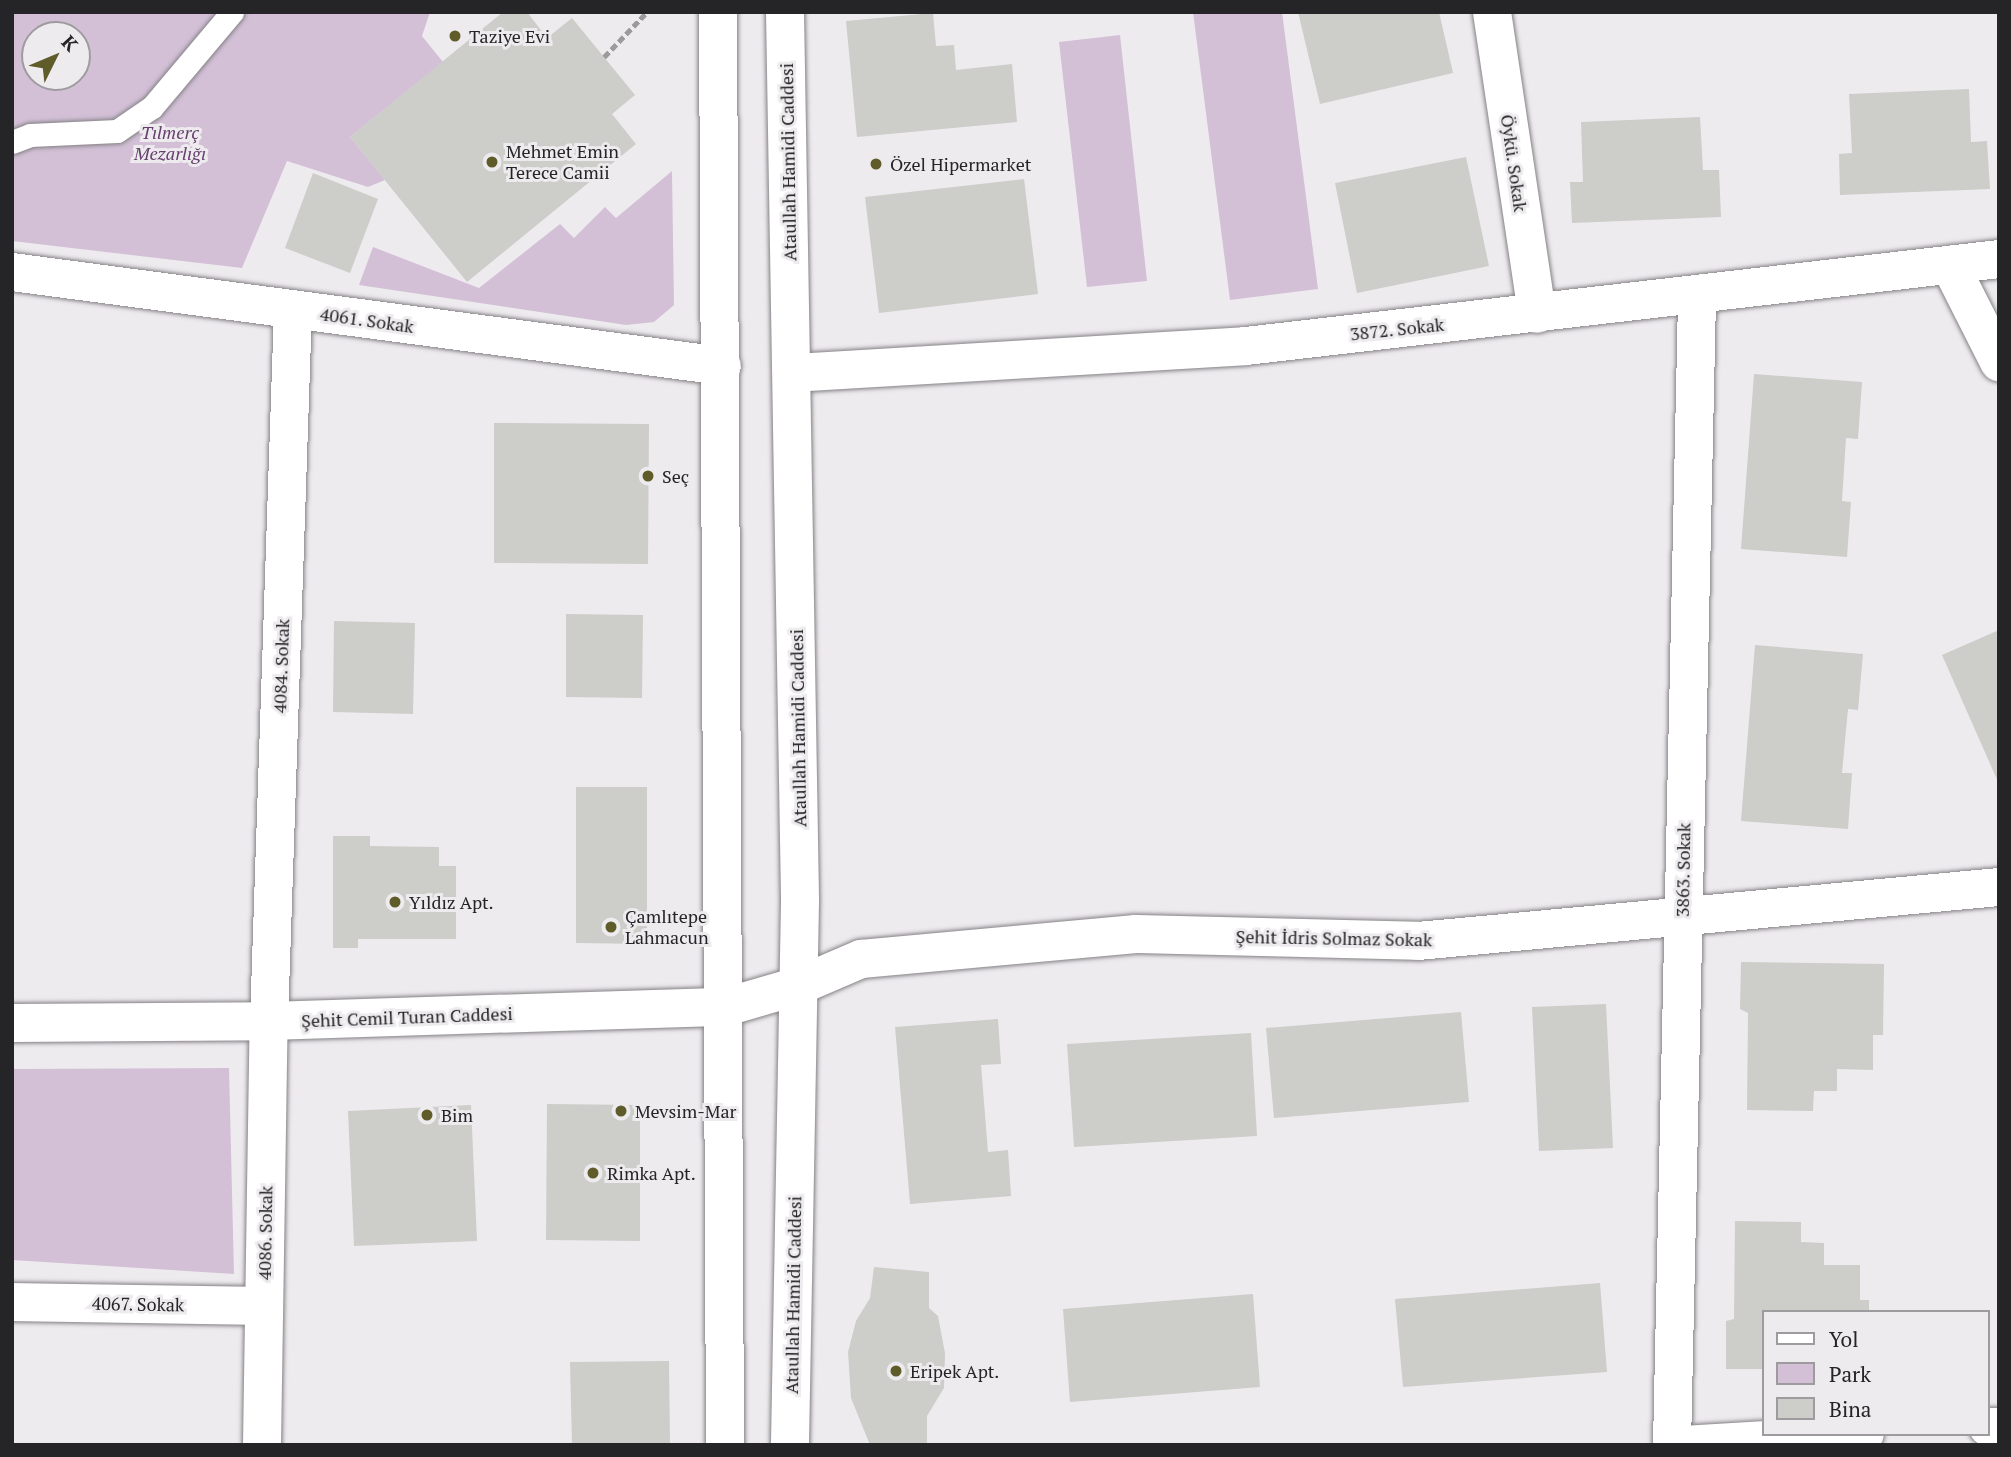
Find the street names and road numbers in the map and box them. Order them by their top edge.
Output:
street label: Ataullah Hamidi Caddesi [775,63,801,261]
street label: Öykü. Sokak [1496,113,1532,213]
street label: 4061. Sokak [318,303,416,337]
street label: 3872. Sokak [1349,313,1445,345]
street label: 4084. Sokak [269,618,293,714]
street label: Ataullah Hamidi Caddesi [785,629,811,827]
street label: 3863. Sokak [1671,822,1695,918]
street label: Şehit İdris Solmaz Sokak [1236,925,1432,951]
street label: Şehit Cemil Turan Caddesi [301,1003,513,1031]
street label: 4086. Sokak [253,1185,277,1281]
street label: Ataullah Hamidi Caddesi [780,1196,806,1394]
street label: 4067. Sokak [91,1292,185,1316]

